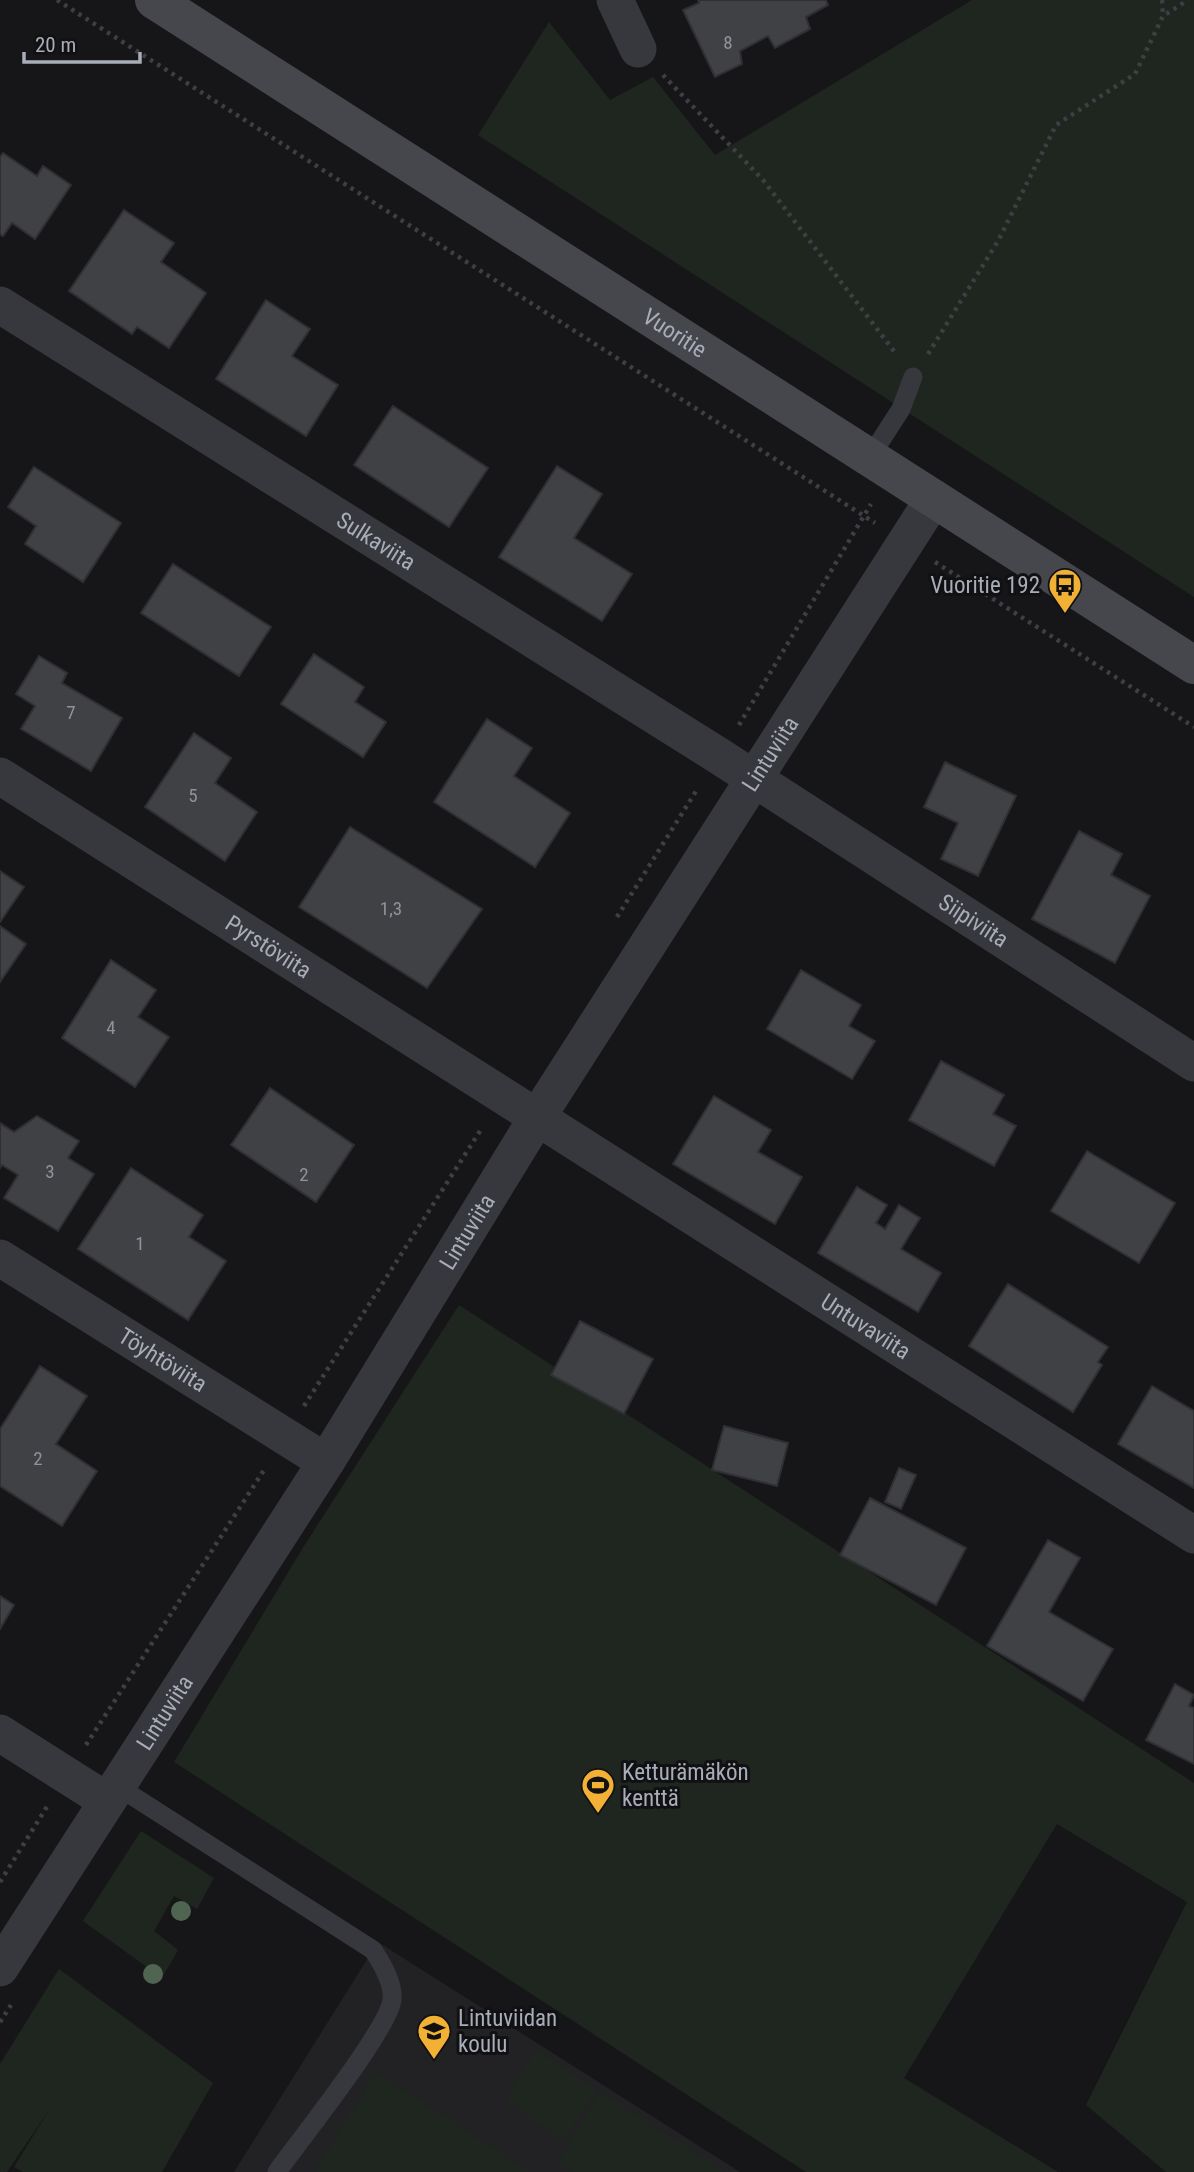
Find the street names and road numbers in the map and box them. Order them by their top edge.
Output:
street label: Vuoritie [638,303,712,363]
street label: Sulkaviita [332,506,421,576]
street label: Lintuviita [736,711,804,796]
street label: Siipiviita [934,888,1014,953]
street label: Pyrstöviita [221,909,316,984]
street label: Lintuviita [434,1189,500,1274]
street label: Untuvaviita [816,1288,916,1365]
street label: Töyhtöviita [114,1322,212,1398]
street label: Lintuviita [131,1670,199,1755]

